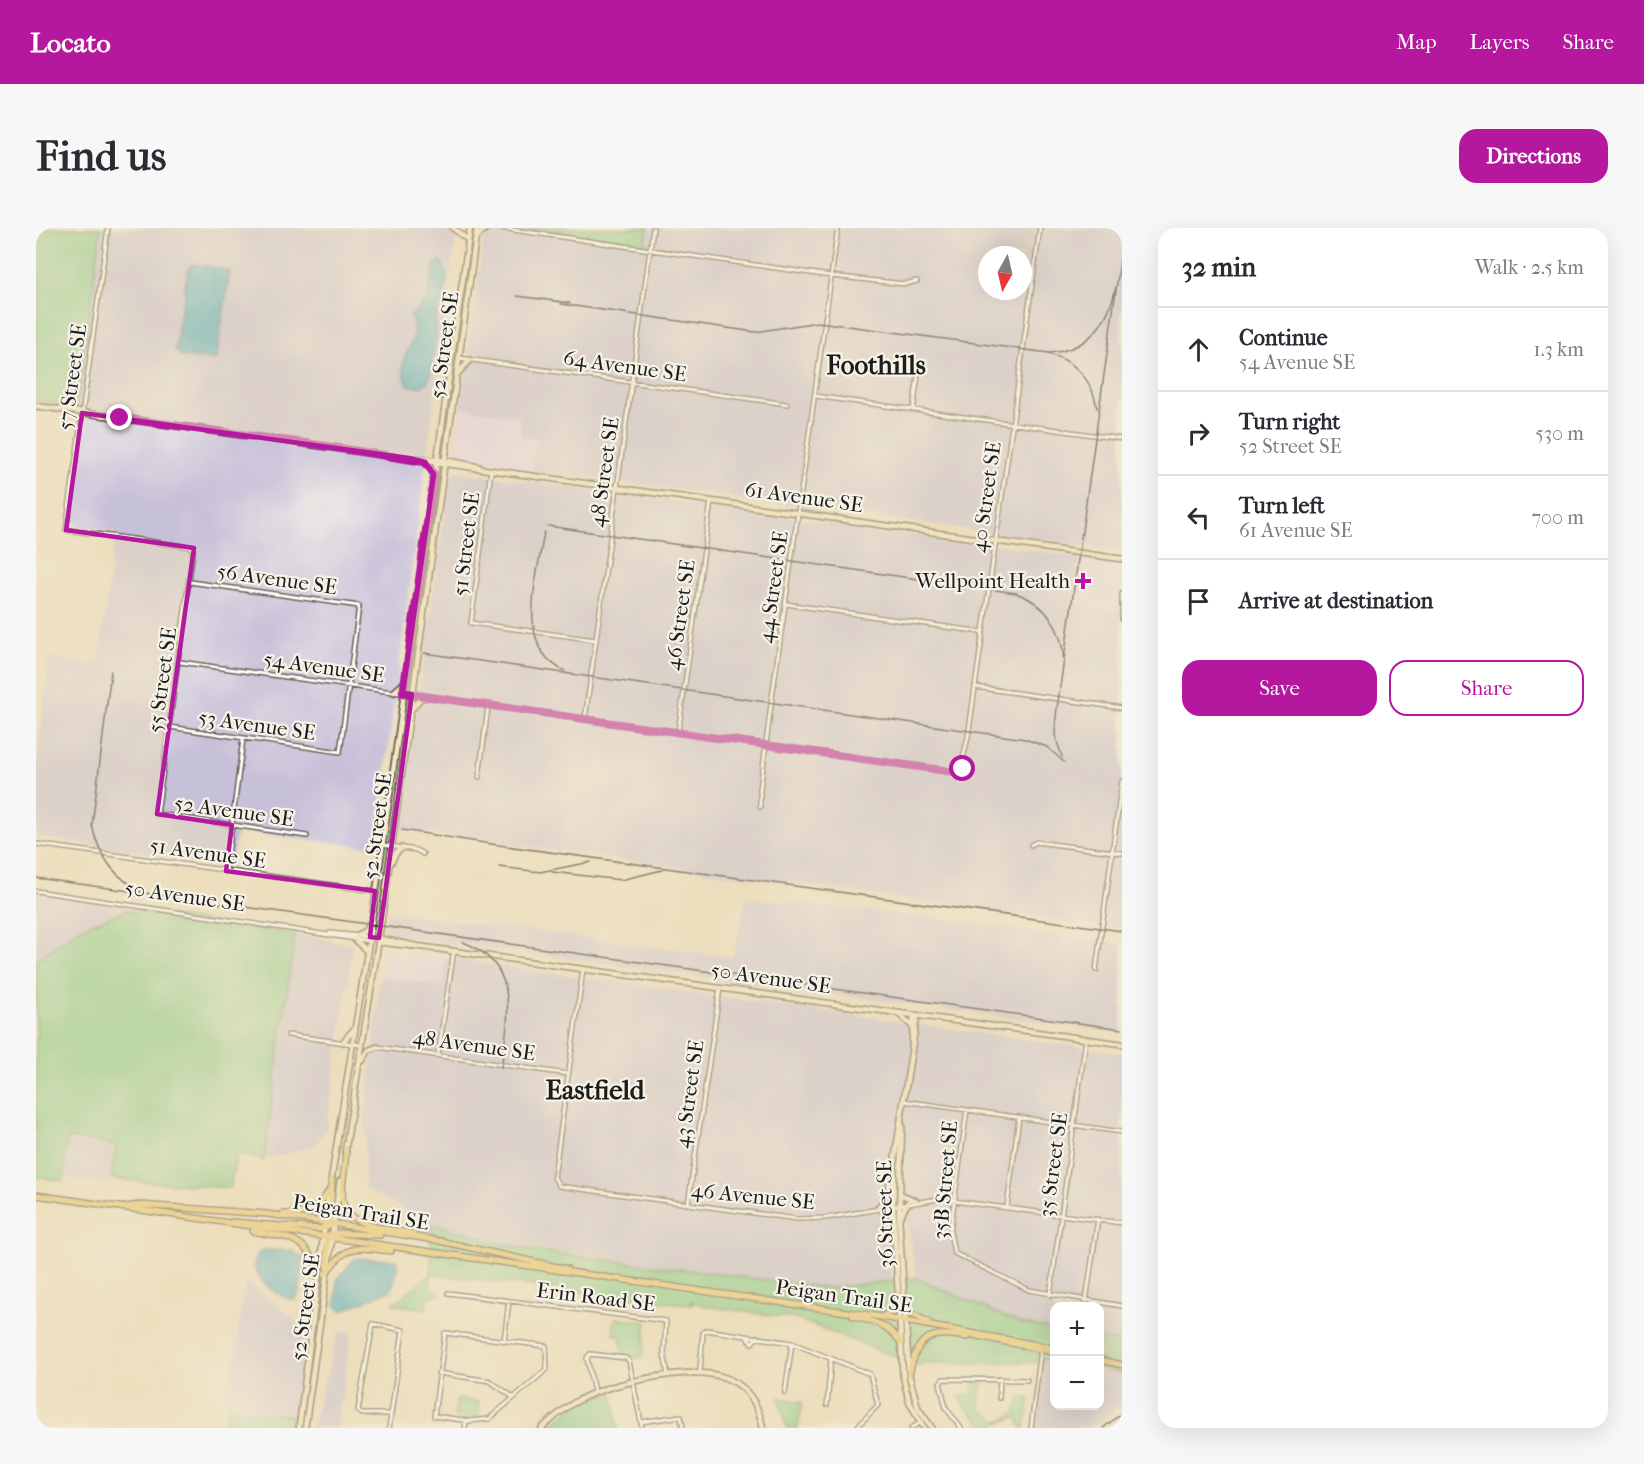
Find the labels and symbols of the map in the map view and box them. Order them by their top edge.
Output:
north arrow [978,246,1032,300]
street label: 52 Street SE [425,290,463,400]
street label: 57 Street SE [53,322,91,432]
street label: 64 Avenue SE [562,345,688,387]
district label: Foothills [825,349,926,381]
route end [106,404,132,430]
street label: 48 Street SE [584,415,624,529]
street label: 40 Street SE [966,440,1006,554]
street label: 61 Avenue SE [743,477,865,517]
street label: 51 Street SE [448,490,484,597]
street label: 44 Street SE [753,529,793,645]
street label: 46 Street SE [660,558,700,672]
street label: 56 Avenue SE [215,559,339,599]
place label: Wellpoint Health [914,569,1070,593]
marker: Wellpoint Health [1074,572,1092,590]
street label: 55 Street SE [143,626,181,734]
street label: 54 Avenue SE [262,647,386,687]
street label: 53 Avenue SE [197,705,317,745]
route start [949,755,975,781]
street label: 52 Street SE [358,771,396,881]
street label: 52 Avenue SE [173,791,295,831]
street label: 51 Avenue SE [148,833,268,873]
street label: 50 Avenue SE [123,876,247,916]
street label: 50 Avenue SE [709,958,833,998]
street label: 48 Avenue SE [411,1025,537,1065]
street label: 43 Street SE [670,1038,709,1150]
district label: Eastfield [546,1074,646,1106]
street label: 35 Street SE [1034,1111,1072,1219]
street label: 35B Street SE [928,1119,962,1241]
street label: 36 Street SE [872,1160,898,1268]
street label: 46 Avenue SE [690,1178,816,1214]
street label: Peigan Trail SE [291,1189,431,1235]
street label: 52 Street SE [286,1252,324,1362]
street label: Peigan Trail SE [774,1275,914,1318]
street label: Erin Road SE [535,1278,657,1316]

